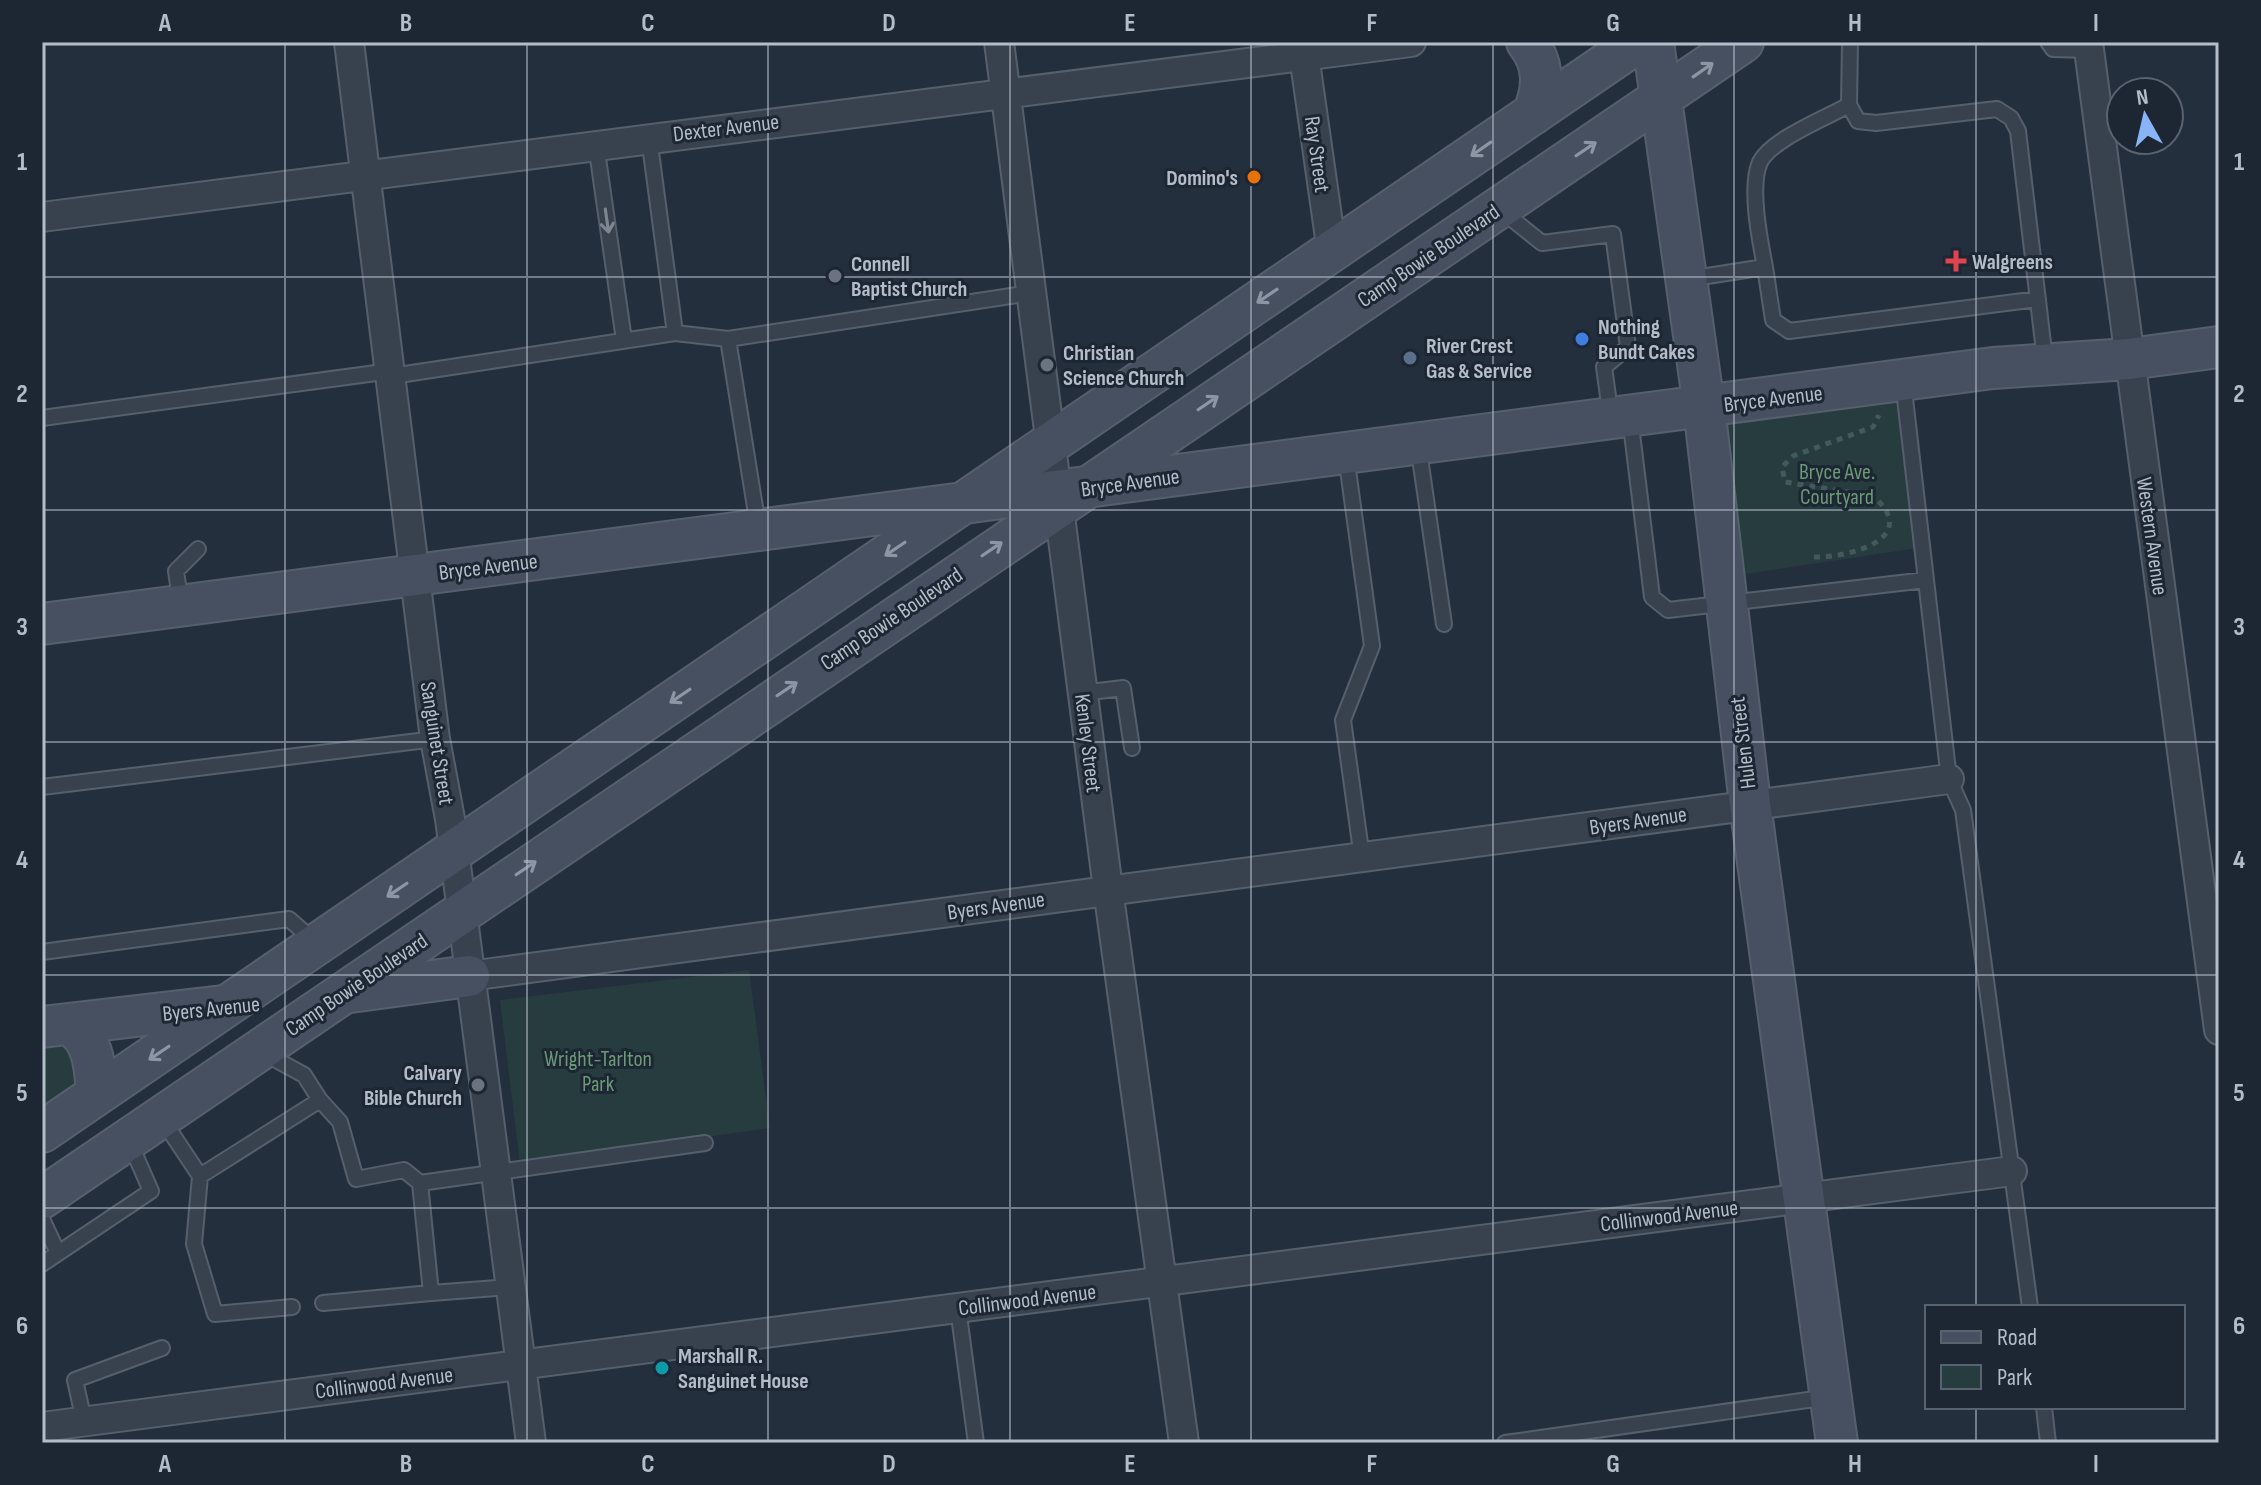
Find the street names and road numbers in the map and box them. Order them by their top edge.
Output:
street label: Dexter Avenue [672,109,781,148]
street label: Ray Street [1298,114,1335,194]
street label: Camp Bowie Boulevard [1353,199,1505,314]
street label: Bryce Avenue [1722,380,1824,419]
street label: Bryce Avenue [1079,463,1181,504]
street label: Western Avenue [2130,475,2173,597]
street label: Bryce Avenue [437,548,539,587]
street label: Camp Bowie Boulevard [816,562,968,677]
street label: Sanguinet Street [413,680,460,807]
street label: Kenley Street [1068,692,1107,794]
street label: Hulen Street [1724,695,1763,790]
street label: Byers Avenue [1588,801,1689,842]
street label: Byers Avenue [946,886,1047,927]
street label: Camp Bowie Boulevard [281,928,433,1043]
street label: Byers Avenue [161,991,261,1028]
street label: Collinwood Avenue [1599,1195,1740,1238]
street label: Collinwood Avenue [957,1279,1098,1322]
street label: Collinwood Avenue [314,1362,455,1405]

